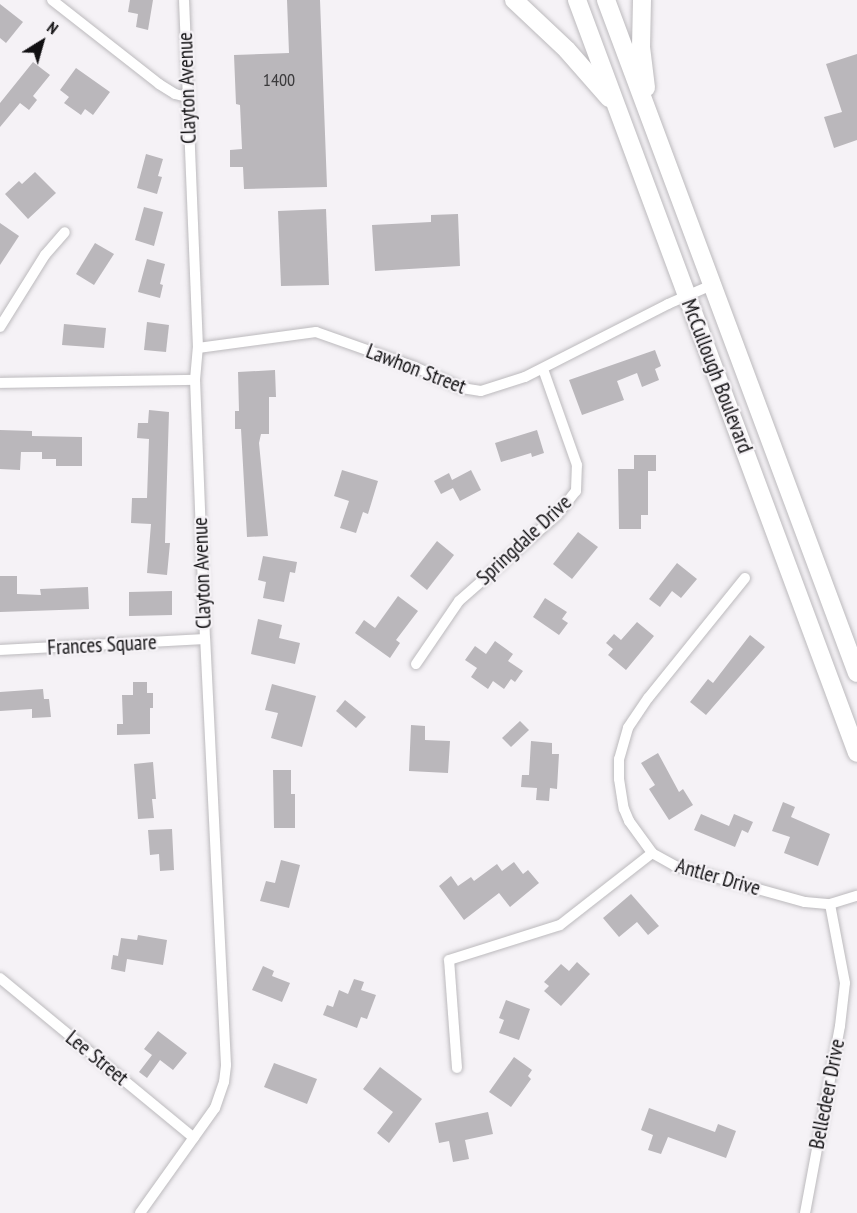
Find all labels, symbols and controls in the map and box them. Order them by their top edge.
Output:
north arrow [12,12,72,72]
text: N [43,17,62,38]
street label: Clayton Avenue [172,31,202,145]
house number: 1400 [263,69,295,91]
street label: McCullough Boulevard [676,296,758,456]
street label: Lawhon Street [363,338,469,400]
street label: Springdale Drive [471,490,577,590]
street label: Clayton Avenue [187,516,217,630]
street label: Frances Square [47,630,157,660]
street label: Antler Drive [673,853,763,901]
street label: Lee Street [61,1025,133,1091]
street label: Belledeer Drive [804,1037,850,1151]

